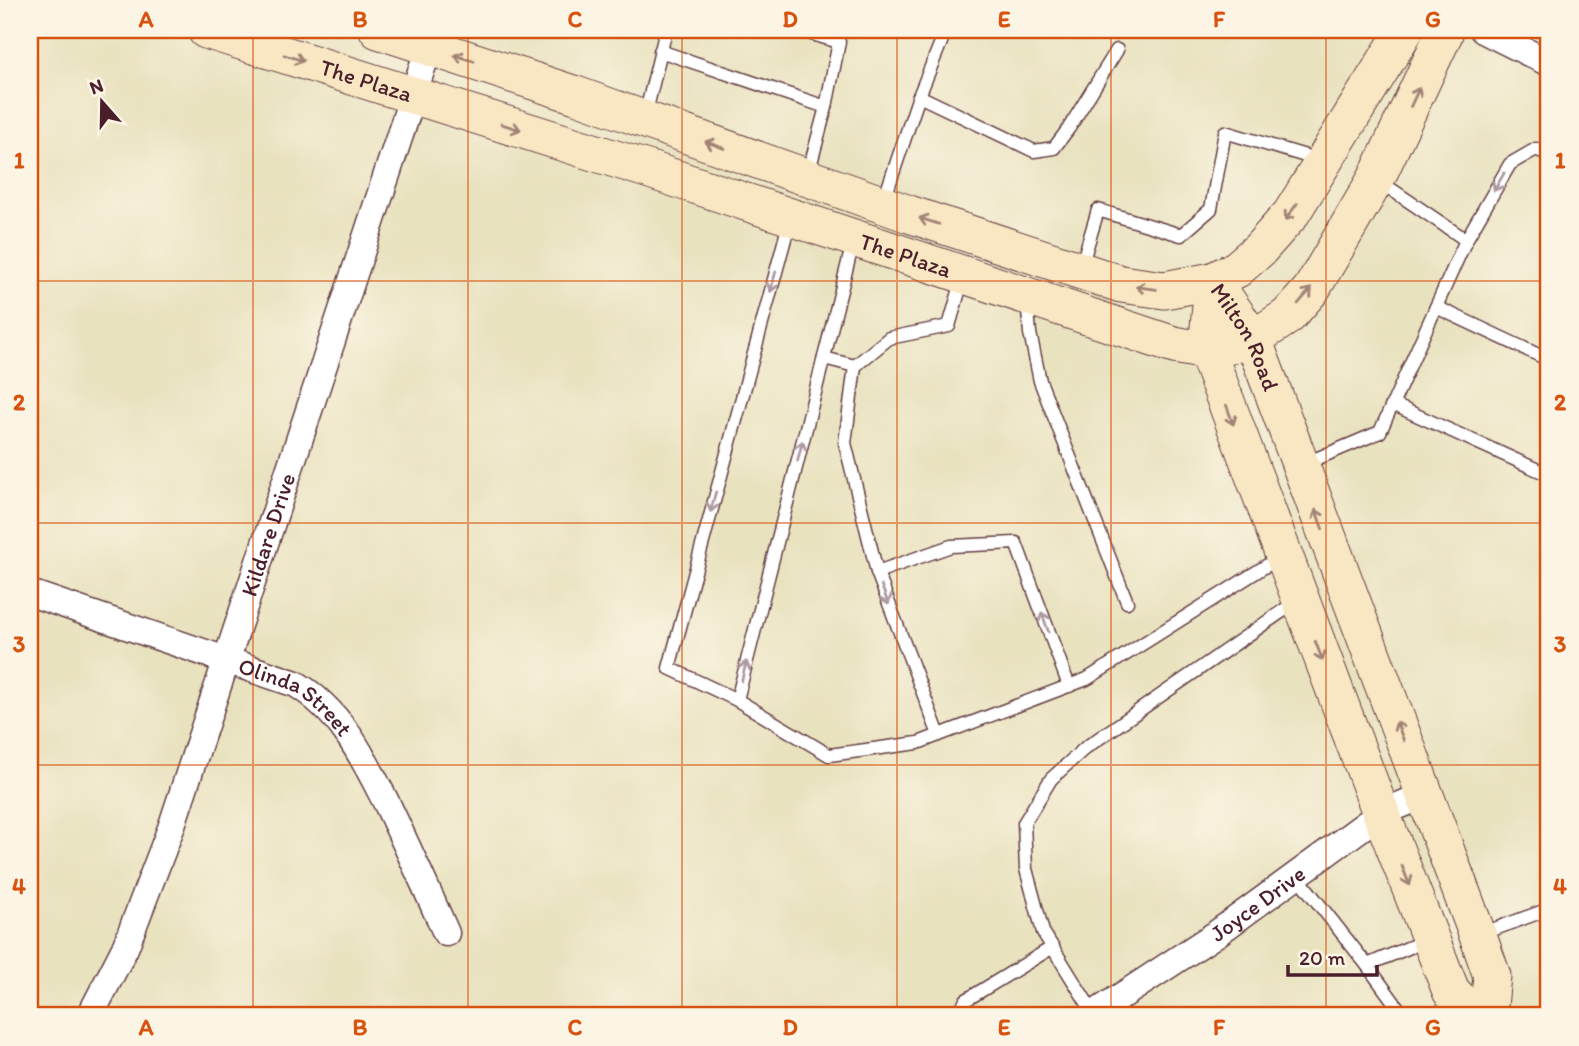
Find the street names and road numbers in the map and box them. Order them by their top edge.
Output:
street label: The Plaza [317,53,416,108]
street label: The Plaza [856,227,955,284]
street label: Milton Road [1205,277,1285,395]
street label: Kildare Drive [235,469,301,600]
street label: Olinda Street [235,651,359,742]
street label: Joyce Drive [1204,859,1311,948]

